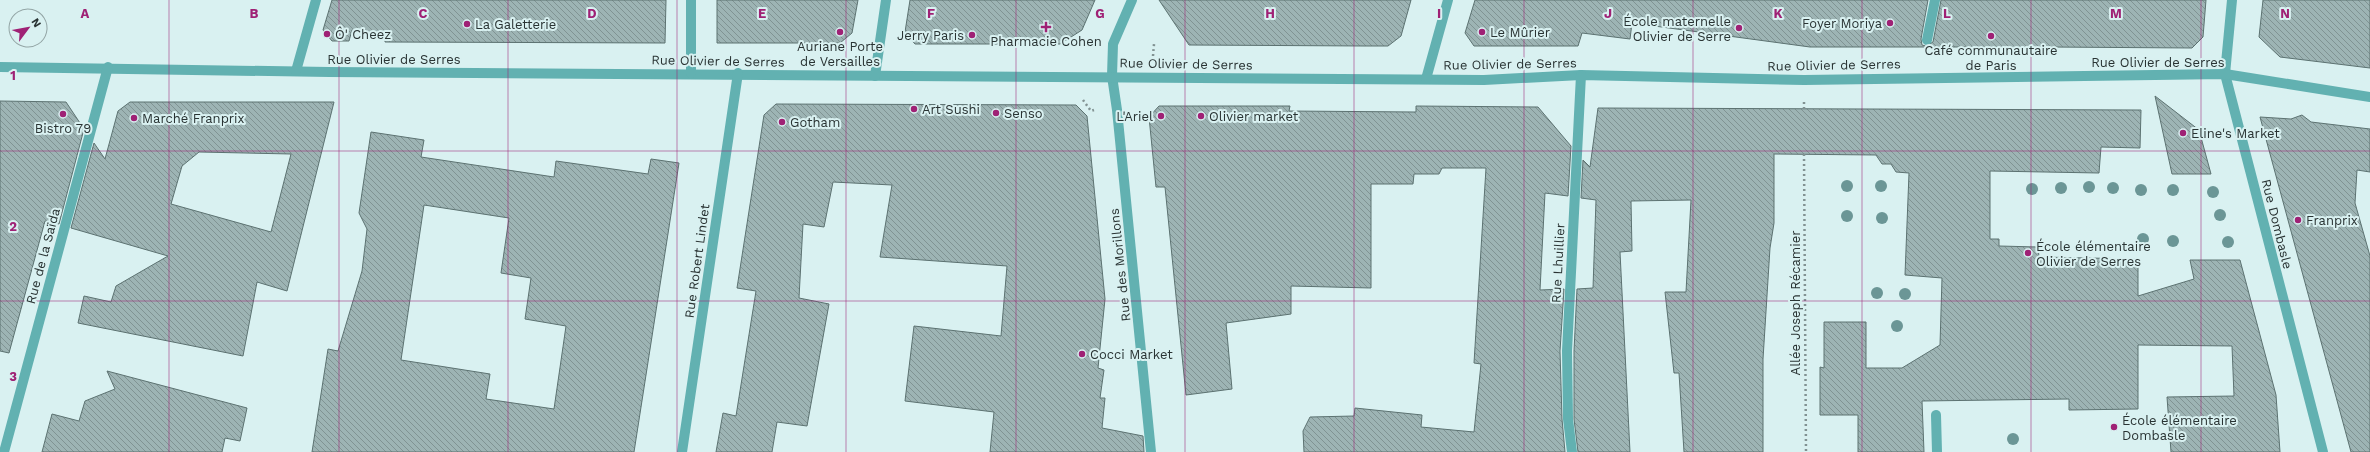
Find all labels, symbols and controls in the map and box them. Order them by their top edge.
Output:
text: A [81,6,90,21]
text: B [250,6,259,21]
text: C [419,6,428,21]
text: D [587,6,597,21]
text: E [758,6,766,21]
text: F [927,6,935,21]
text: G [1095,6,1105,21]
text: H [1265,6,1275,21]
text: I [1437,6,1441,21]
text: J [1604,6,1612,21]
text: K [1773,6,1783,21]
text: L [1943,6,1951,21]
text: M [2110,6,2122,21]
text: N [2280,6,2290,21]
north arrow [8,8,48,48]
place label: École maternelle Olivier de Serre [1623,13,1731,44]
text: N [28,16,44,30]
place label: Foyer Moriya [1802,16,1883,31]
place label: La Galetterie [475,17,556,32]
marker: Foyer Moriya [1885,18,1895,28]
marker: La Galetterie [462,19,472,29]
marker: Pharmacie Cohen [1041,22,1051,32]
marker: École maternelle Olivier de Serre [1734,23,1744,33]
place label: Le Mûrier [1490,25,1550,40]
place label: Ô' Cheez [335,26,391,42]
marker: Auriane Porte de Versailles [835,27,845,37]
marker: Le Mûrier [1477,27,1487,37]
place label: Jerry Paris [897,28,964,43]
marker: Ô' Cheez [322,29,332,39]
marker: Jerry Paris [967,30,977,40]
marker: Café communautaire de Paris [1986,31,1996,41]
place label: Pharmacie Cohen [990,34,1102,49]
place label: Auriane Porte de Versailles [797,39,883,69]
place label: Café communautaire de Paris [1924,43,2058,73]
street label: Rue Olivier de Serres [327,52,461,67]
street label: Rue Olivier de Serres [651,52,785,70]
street label: Rue Olivier de Serres [1119,55,1253,73]
street label: Rue Olivier de Serres [1443,55,1577,73]
street label: Rue Olivier de Serres [2091,55,2225,70]
street label: Rue Olivier de Serres [1767,56,1901,74]
text: 1 [10,68,16,83]
place label: Art Sushi [922,102,980,117]
marker: Art Sushi [909,104,919,114]
place label: Senso [1004,106,1043,121]
marker: Senso [991,108,1001,118]
marker: Bistro 79 [58,109,68,119]
place label: L'Ariel [1116,109,1153,124]
place label: Olivier market [1209,109,1299,124]
place label: Marché Franprix [142,111,245,126]
marker: L'Ariel [1156,111,1166,121]
marker: Olivier market [1196,111,1206,121]
marker: Marché Franprix [129,113,139,123]
place label: Gotham [790,115,840,130]
marker: Gotham [777,117,787,127]
place label: Bistro 79 [35,121,91,136]
place label: Eline's Market [2191,126,2280,141]
marker: Eline's Market [2178,128,2188,138]
street label: Rue Dombasle [2259,178,2295,270]
street label: Rue Robert Lindet [682,202,713,319]
street label: Rue de la Saïda [23,206,63,306]
street label: Rue des Morillons [1107,208,1133,322]
place label: Franprix [2306,213,2358,228]
marker: Franprix [2293,215,2303,225]
text: 2 [9,219,17,234]
street label: Rue Lhuillier [1548,223,1568,303]
street label: Allée Joseph Récamier [1788,231,1803,375]
place label: École élémentaire Olivier de Serres [2036,238,2151,269]
marker: École élémentaire Olivier de Serres [2023,248,2033,258]
place label: Cocci Market [1090,347,1173,362]
marker: Cocci Market [1077,349,1087,359]
text: 3 [9,369,17,384]
place label: École élémentaire Dombasle [2122,412,2237,443]
marker: École élémentaire Dombasle [2109,422,2119,432]

